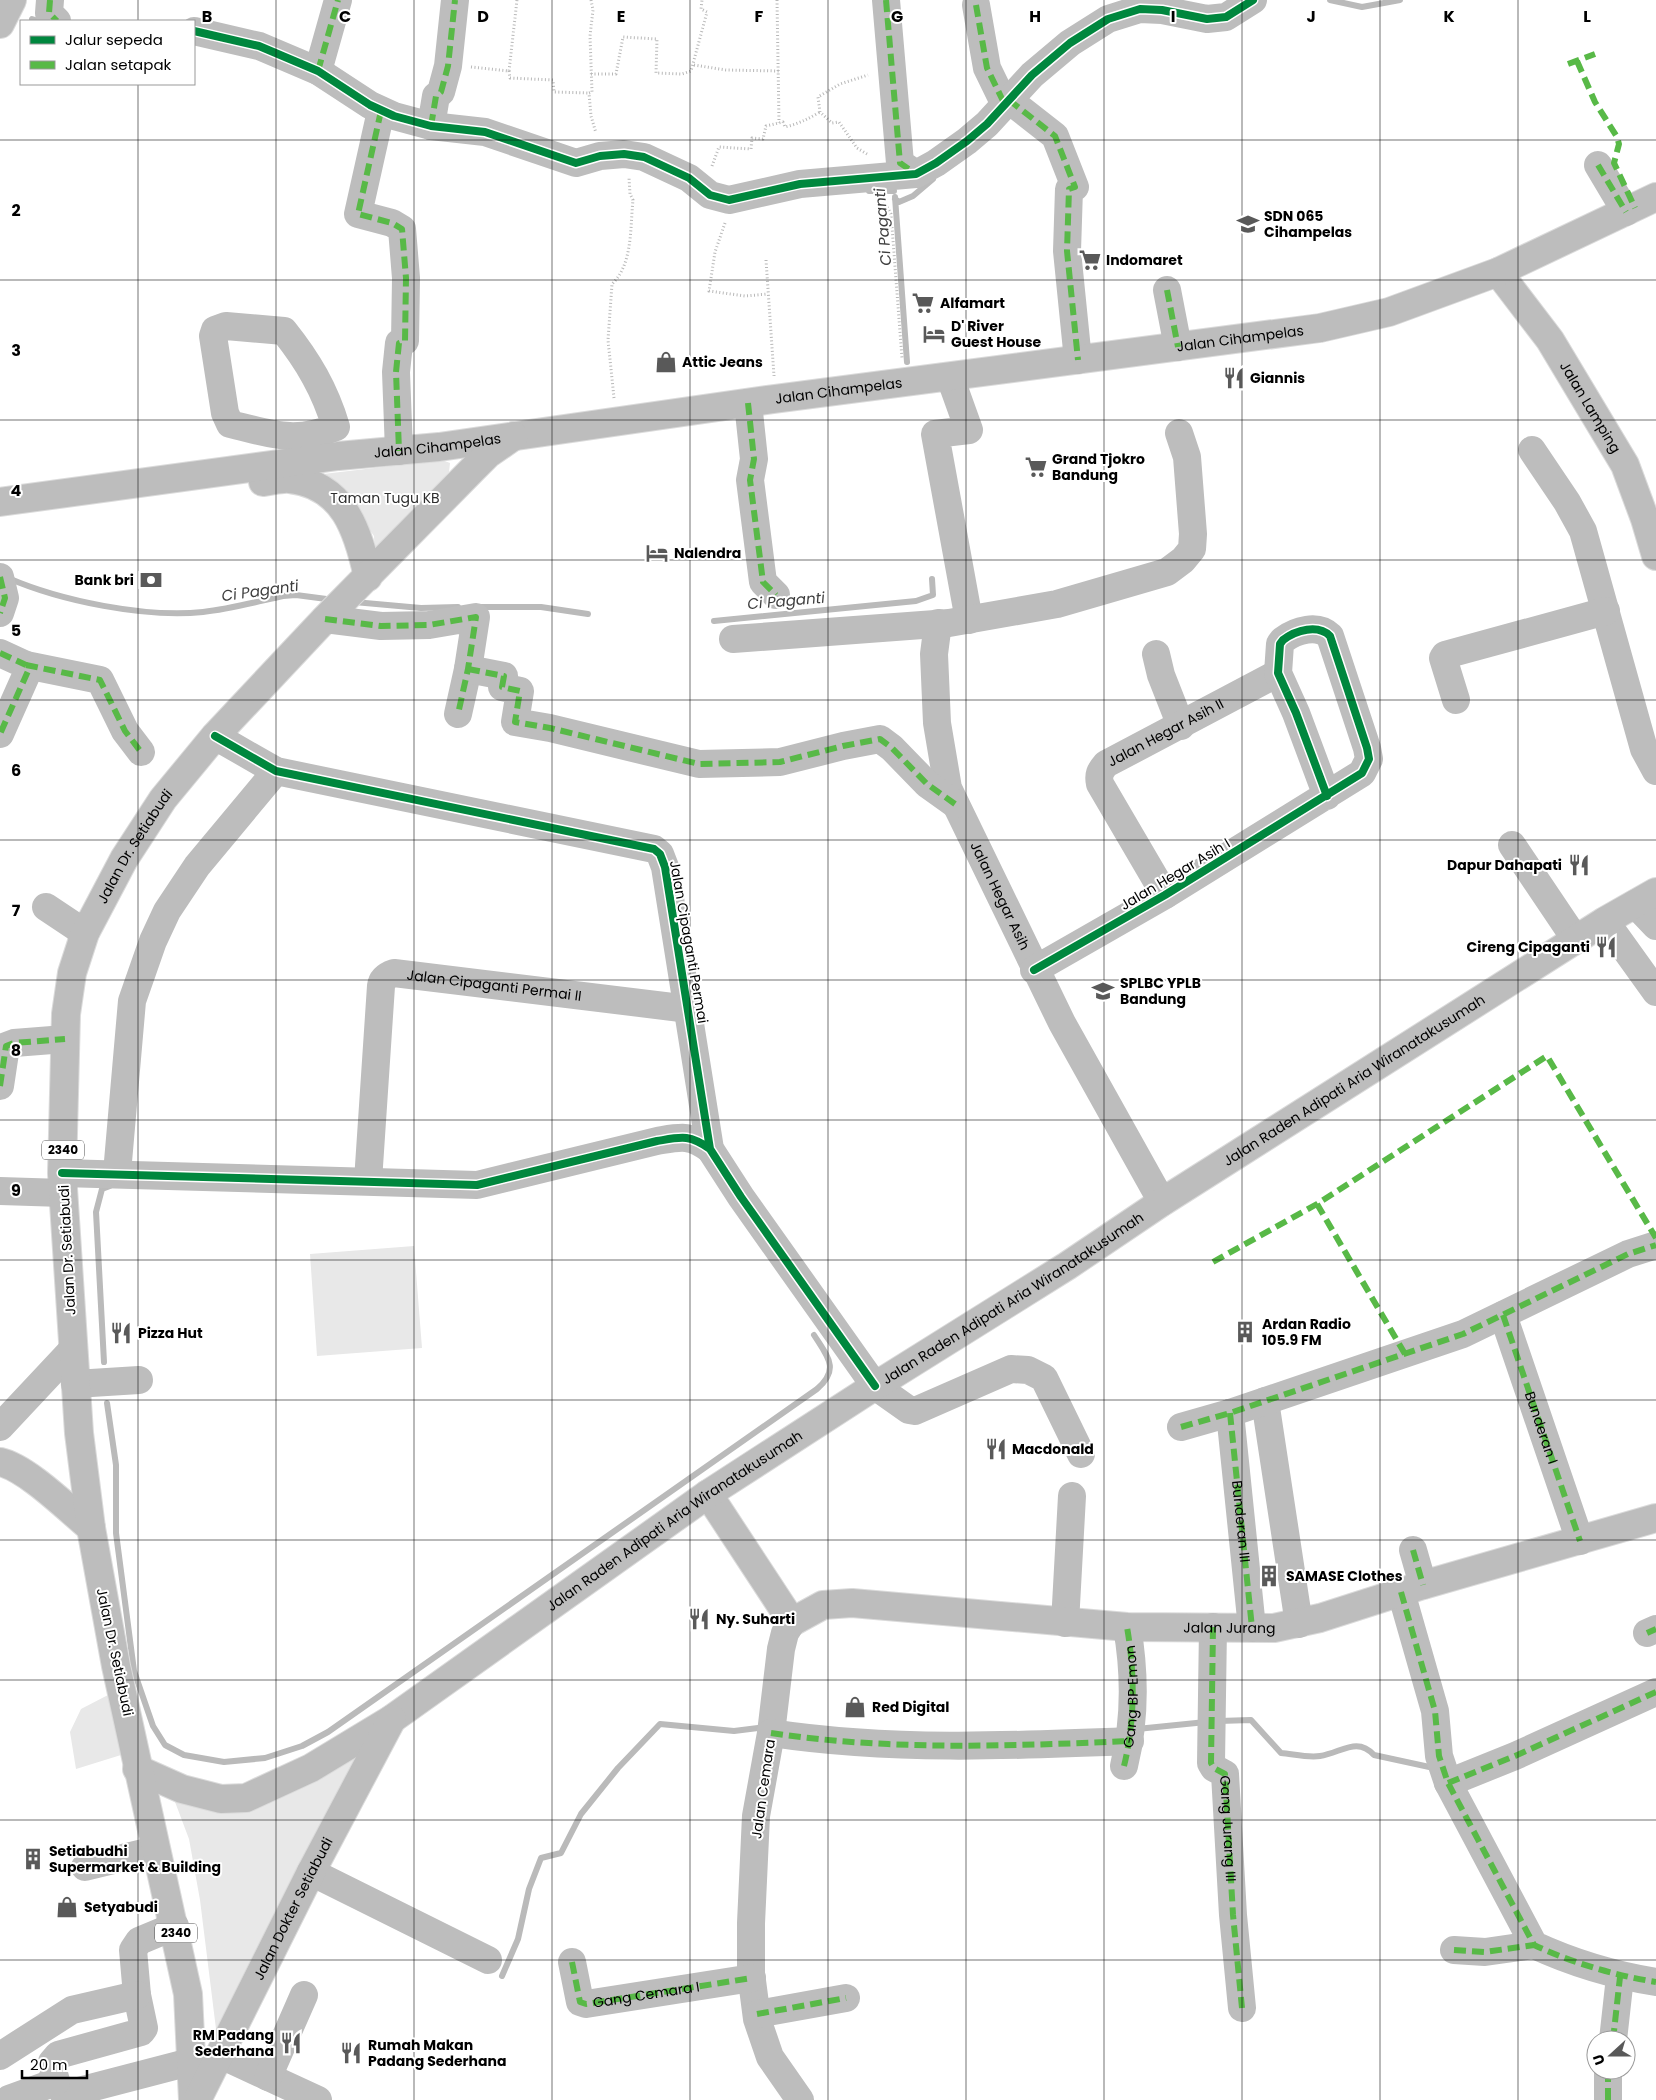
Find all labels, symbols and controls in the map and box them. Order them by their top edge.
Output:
text: B [202,5,212,28]
text: C [339,5,351,28]
text: D [477,5,489,28]
text: E [617,5,625,28]
text: F [755,5,764,28]
text: G [891,5,903,28]
text: H [1029,5,1041,28]
text: I [1171,5,1175,28]
text: J [1306,5,1316,28]
text: K [1443,5,1455,28]
text: L [1583,5,1591,28]
legend [20,20,195,85]
text: Jalur sepeda [65,29,163,50]
text: Jalan setapak [65,54,172,75]
water label: Ci Paganti [869,187,896,267]
text: 2 [11,199,21,222]
place label: SDN 065 Cihampelas [1264,206,1352,242]
school or university icon: SDN 065 Cihampelas [1235,211,1261,237]
supermarket icon: Indomaret [1077,247,1103,273]
place label: Indomaret [1106,250,1183,270]
supermarket icon: Alfamart [910,290,936,316]
place label: Alfamart [940,293,1005,313]
place label: D' River Guest House [951,316,1042,352]
street label: Jalan Cihampelas [1175,320,1305,357]
hotel icon: D' River Guest House [921,321,947,347]
text: 3 [11,339,21,362]
shop icon: Attic Jeans [653,349,679,375]
place label: Attic Jeans [682,352,763,372]
street label: Jalan Lamping [1555,358,1626,457]
restaurant icon: Giannis [1221,365,1247,391]
place label: Giannis [1250,368,1305,388]
street label: Jalan Cihampelas [774,372,903,409]
street label: Jalan Cihampelas [373,428,502,463]
place label: Grand Tjokro Bandung [1052,449,1145,485]
supermarket icon: Grand Tjokro Bandung [1023,454,1049,480]
text: 4 [11,479,22,502]
park label: Taman Tugu KB [330,488,440,508]
hotel icon: Nalendra [644,540,670,566]
place label: Nalendra [674,543,741,563]
bank icon: Bank bri [138,567,164,593]
place label: Bank bri [75,570,134,590]
water label: Ci Paganti [220,575,300,606]
water label: Ci Paganti [746,587,826,614]
text: 5 [11,619,21,642]
street label: Jalan Hegar Asih II [1104,694,1227,771]
text: 6 [11,759,21,782]
street label: Jalan Dr. Setiabudi [92,785,177,907]
street label: Jalan Hegar Asih I [1116,833,1234,915]
street label: Jalan Hegar Asih [966,838,1035,953]
restaurant icon: Dapur Dahapati [1566,852,1592,878]
place label: Dapur Dahapati [1447,855,1562,875]
street label: Jalan Cipaganti Permai [665,859,713,1025]
text: 7 [12,899,21,922]
restaurant icon: Cireng Cipaganti [1593,934,1619,960]
place label: Cireng Cipaganti [1467,937,1590,957]
street label: Jalan Cipaganti Permai II [406,965,583,1006]
place label: SPLBC YPLB Bandung [1120,973,1201,1009]
school or university icon: SPLBC YPLB Bandung [1090,978,1116,1004]
street label: Jalan Raden Adipati Aria Wiranatakusumah [1219,990,1489,1171]
text: 8 [11,1039,21,1062]
road number: 2340 [42,1140,84,1160]
text: 9 [11,1179,21,1202]
street label: Jalan Dr. Setiabudi [54,1184,80,1316]
street label: Jalan Raden Adipati Aria Wiranatakusumah [878,1207,1147,1389]
place label: Ardan Radio 105.9 FM [1262,1314,1351,1350]
building icon: Ardan Radio 105.9 FM [1232,1319,1258,1345]
restaurant icon: Pizza Hut [108,1320,134,1346]
place label: Pizza Hut [138,1323,203,1343]
street label: Bunderan I [1520,1389,1563,1467]
street label: Jalan Raden Adipati Aria Wiranatakusumah [543,1426,806,1616]
restaurant icon: Macdonald [983,1436,1009,1462]
place label: Macdonald [1012,1439,1094,1459]
street label: Bunderan III [1227,1479,1255,1563]
building icon: SAMASE Clothes [1256,1563,1282,1589]
place label: SAMASE Clothes [1286,1566,1403,1586]
street label: Jalan Dr. Setiabudi [92,1586,138,1718]
restaurant icon: Ny. Suharti [686,1606,712,1632]
place label: Ny. Suharti [716,1609,795,1629]
street label: Jalan Jurang [1183,1617,1276,1638]
street label: Gang BP Emon [1118,1644,1143,1749]
shop icon: Red Digital [842,1694,868,1720]
place label: Red Digital [872,1697,950,1717]
street label: Jalan Cemara [746,1738,780,1840]
street label: Gang Jurang III [1215,1775,1241,1882]
street label: Jalan Dokter Setiabudi [248,1834,338,1984]
place label: Setiabudhi Supermarket & Building [49,1841,221,1877]
building icon: Setiabudhi Supermarket & Building [20,1846,46,1872]
shop icon: Setyabudi [54,1894,80,1920]
place label: Setyabudi [84,1897,158,1917]
road number: 2340 [155,1924,197,1942]
street label: Gang Cemara I [591,1976,701,2013]
place label: RM Padang Sederhana [193,2025,274,2061]
restaurant icon: RM Padang Sederhana [278,2030,304,2056]
north arrow [1586,2030,1636,2080]
place label: Rumah Makan Padang Sederhana [368,2035,506,2071]
restaurant icon: Rumah Makan Padang Sederhana [338,2040,364,2066]
scale bar [22,2048,88,2080]
text: U [1588,2051,1610,2068]
text: 20 m [30,2054,68,2075]

